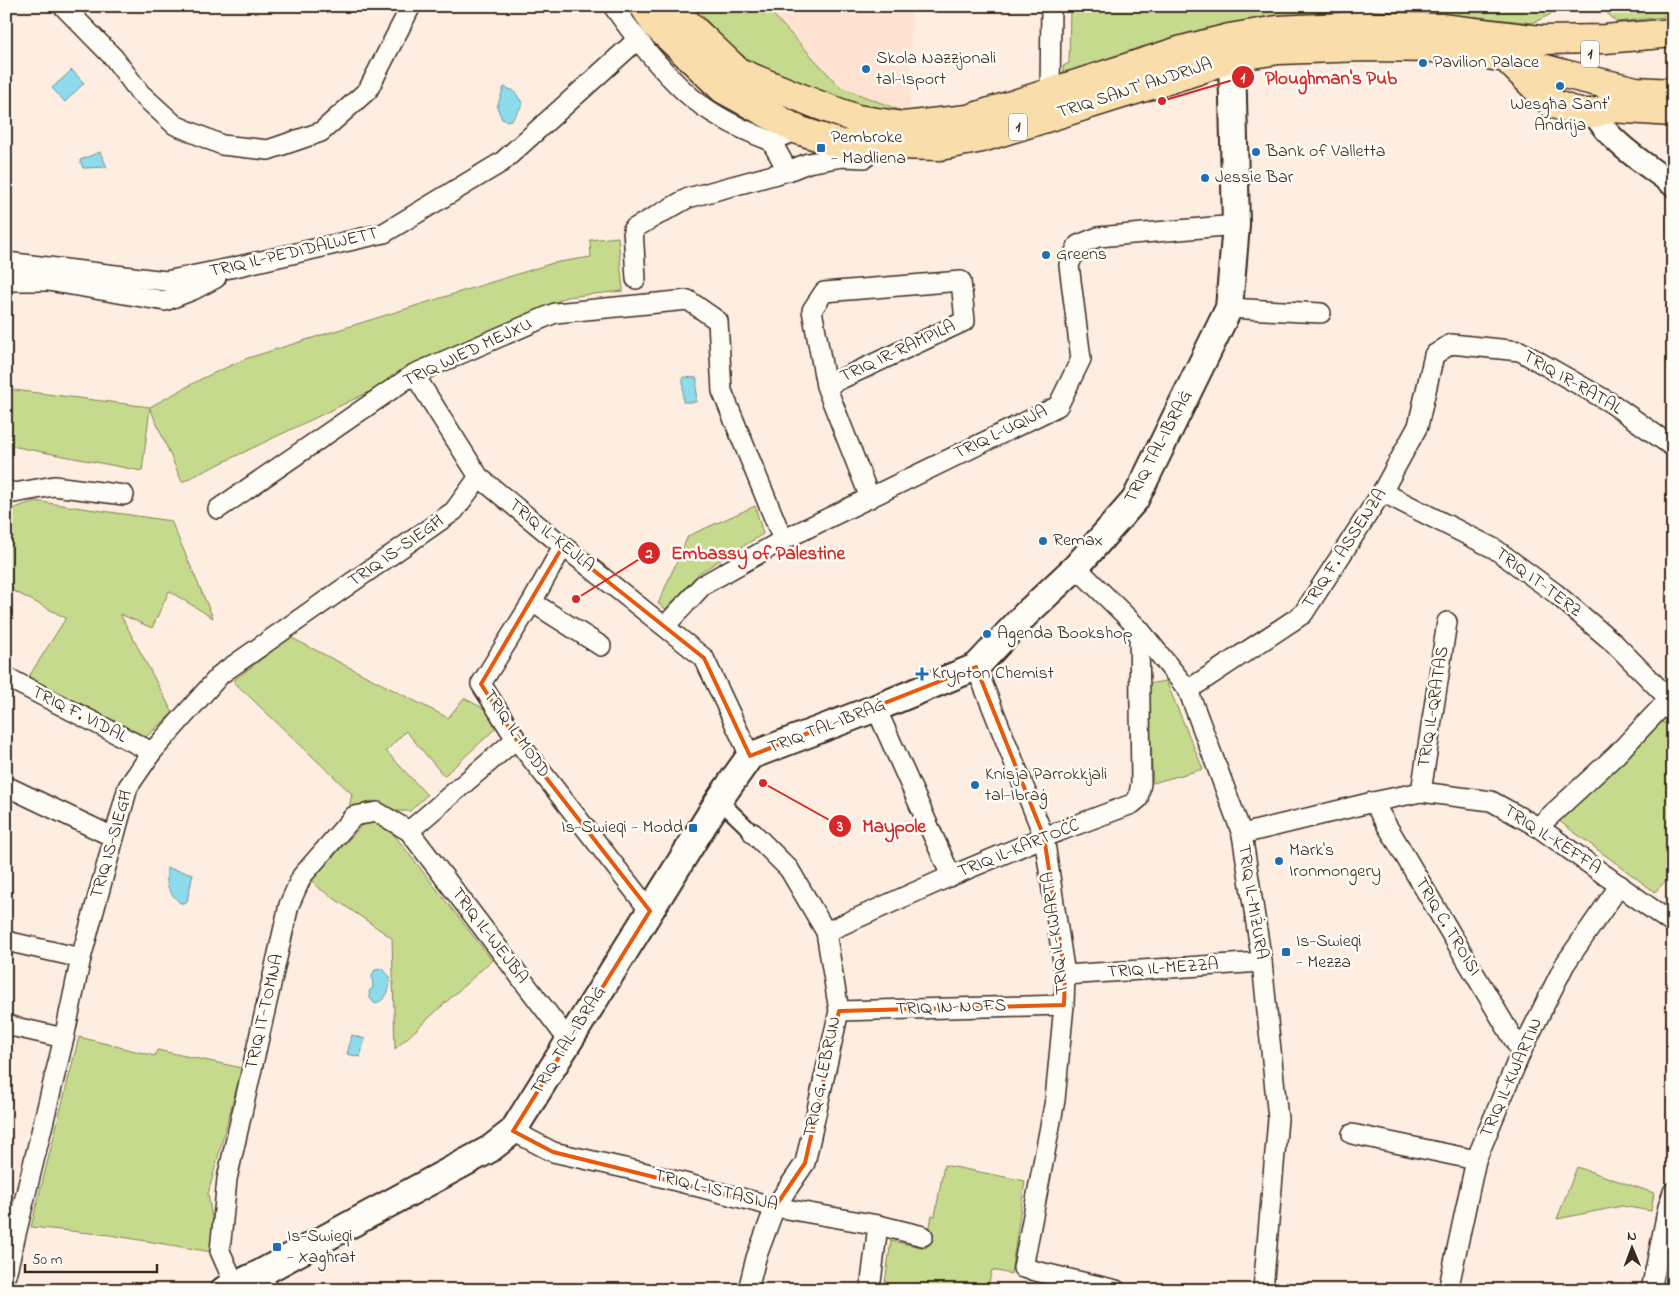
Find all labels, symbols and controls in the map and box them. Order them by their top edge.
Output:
road number: 1 [1581,41,1599,68]
place label: Skola Nazzjonali tal-Isport [876,46,996,93]
place label: Pavilion Palace [1433,50,1540,76]
street label: TRIQ SANT' ANDRIJA [1054,52,1216,126]
marker: Pavilion Palace [1417,57,1429,69]
callout: Ploughman's Pub [1230,60,1407,94]
marker: Skola Nazzjonali tal-Isport [860,63,872,75]
text: Ploughman's Pub [1265,66,1398,95]
text: 1 [1241,67,1246,89]
marker: Wesgħa Sant' Andrija [1554,80,1566,92]
place label: Wesgħa Sant' Andrija [1510,92,1610,139]
road number: 1 [1009,114,1027,140]
place label: Pembroke - Madliena [831,125,906,172]
place label: Bank of Valletta [1265,139,1385,165]
marker: Pembroke - Madliena [815,142,827,154]
marker: Bank of Valletta [1250,146,1262,158]
place label: Jessie Bar [1215,165,1294,191]
marker: Jessie Bar [1199,172,1211,184]
street label: TRIQ IL-PEDIDALWETT [207,221,381,285]
place label: Greens [1056,242,1107,268]
marker: Greens [1040,249,1052,261]
street label: TRIQ WIED MEJXU [399,312,537,394]
street label: TRIQ IR-RAMPILA [836,314,960,390]
street label: TRIQ IR-RATAL [1518,344,1627,422]
street label: TRIQ TAL-IBRAĠ [1118,386,1200,508]
street label: TRIQ L-UQIJA [950,399,1052,467]
street label: TRIQ F. ASSENZA [1296,484,1394,614]
street label: TRIQ IL-KEJLA [502,493,600,579]
street label: TRIQ IS-SIEGĦ [343,509,449,594]
place label: Remax [1053,528,1103,554]
marker: Remax [1037,535,1049,547]
callout: Embassy of Palestine [636,536,855,570]
text: Embassy of Palestine [671,541,845,570]
street label: TRIQ IT-TERZ [1489,542,1587,624]
text: 2 [644,543,653,565]
place label: Agenda Bookshop [997,621,1133,648]
marker: Agenda Bookshop [981,628,993,640]
street label: TRIQ IL-QRATAS [1412,644,1456,770]
place label: Krypton Chemist [932,661,1054,687]
marker: Krypton Chemist [916,668,928,680]
street label: TRIQ F. VIDAL [27,680,132,750]
street label: TRIQ IL-MODD [476,685,556,783]
street label: TRIQ TAL-IBRAĠ [764,693,890,761]
place label: Knisja Parrokkjali tal-Ibraġ [985,762,1107,810]
marker: Knisja Parrokkjali tal-Ibraġ [969,779,981,791]
street label: TRIQ IS-SIEGĦ [84,788,140,902]
street label: TRIQ IL-KEFFA [1498,799,1606,881]
callout: Maypole [827,809,936,843]
street label: TRIQ IL-KARTOĊĊ [954,813,1084,885]
text: Maypole [862,814,926,843]
place label: Is-Swieqi - Modd [561,815,683,841]
text: 3 [836,816,843,838]
marker: Is-Swieqi - Modd [687,822,699,834]
place label: Mark's Ironmongery [1289,838,1381,886]
street label: TRIQ IL-MIŻURA [1230,843,1274,961]
marker: Mark's Ironmongery [1273,855,1285,867]
street label: TRIQ IL-KWARTA [1036,870,1076,996]
street label: TRIQ C. TROISI [1407,873,1487,981]
street label: TRIQ IL-WEJBA [444,882,534,990]
place label: Is-Swieqi - Mezza [1296,929,1362,976]
marker: Is-Swieqi - Mezza [1280,946,1292,958]
street label: TRIQ IT-TOMNA [239,952,291,1072]
street label: TRIQ IL-MEZZA [1106,952,1220,986]
street label: TRIQ TAL-IBRAĠ [525,982,613,1100]
street label: TRIQ IN-NOFS [895,993,1007,1023]
street label: TRIQ G. LEBRUN [797,1014,849,1140]
street label: TRIQ IL-KWARTIN [1474,1014,1550,1142]
street label: TRIQ L-ISTASIJA [651,1163,781,1219]
place label: Is-Swieqi - Xagħrat [287,1224,356,1272]
north arrow [1606,1224,1656,1274]
text: N [1627,1226,1637,1247]
scale bar [25,1241,158,1273]
marker: Is-Swieqi - Xagħrat [271,1241,283,1253]
text: 50 m [32,1249,63,1271]

